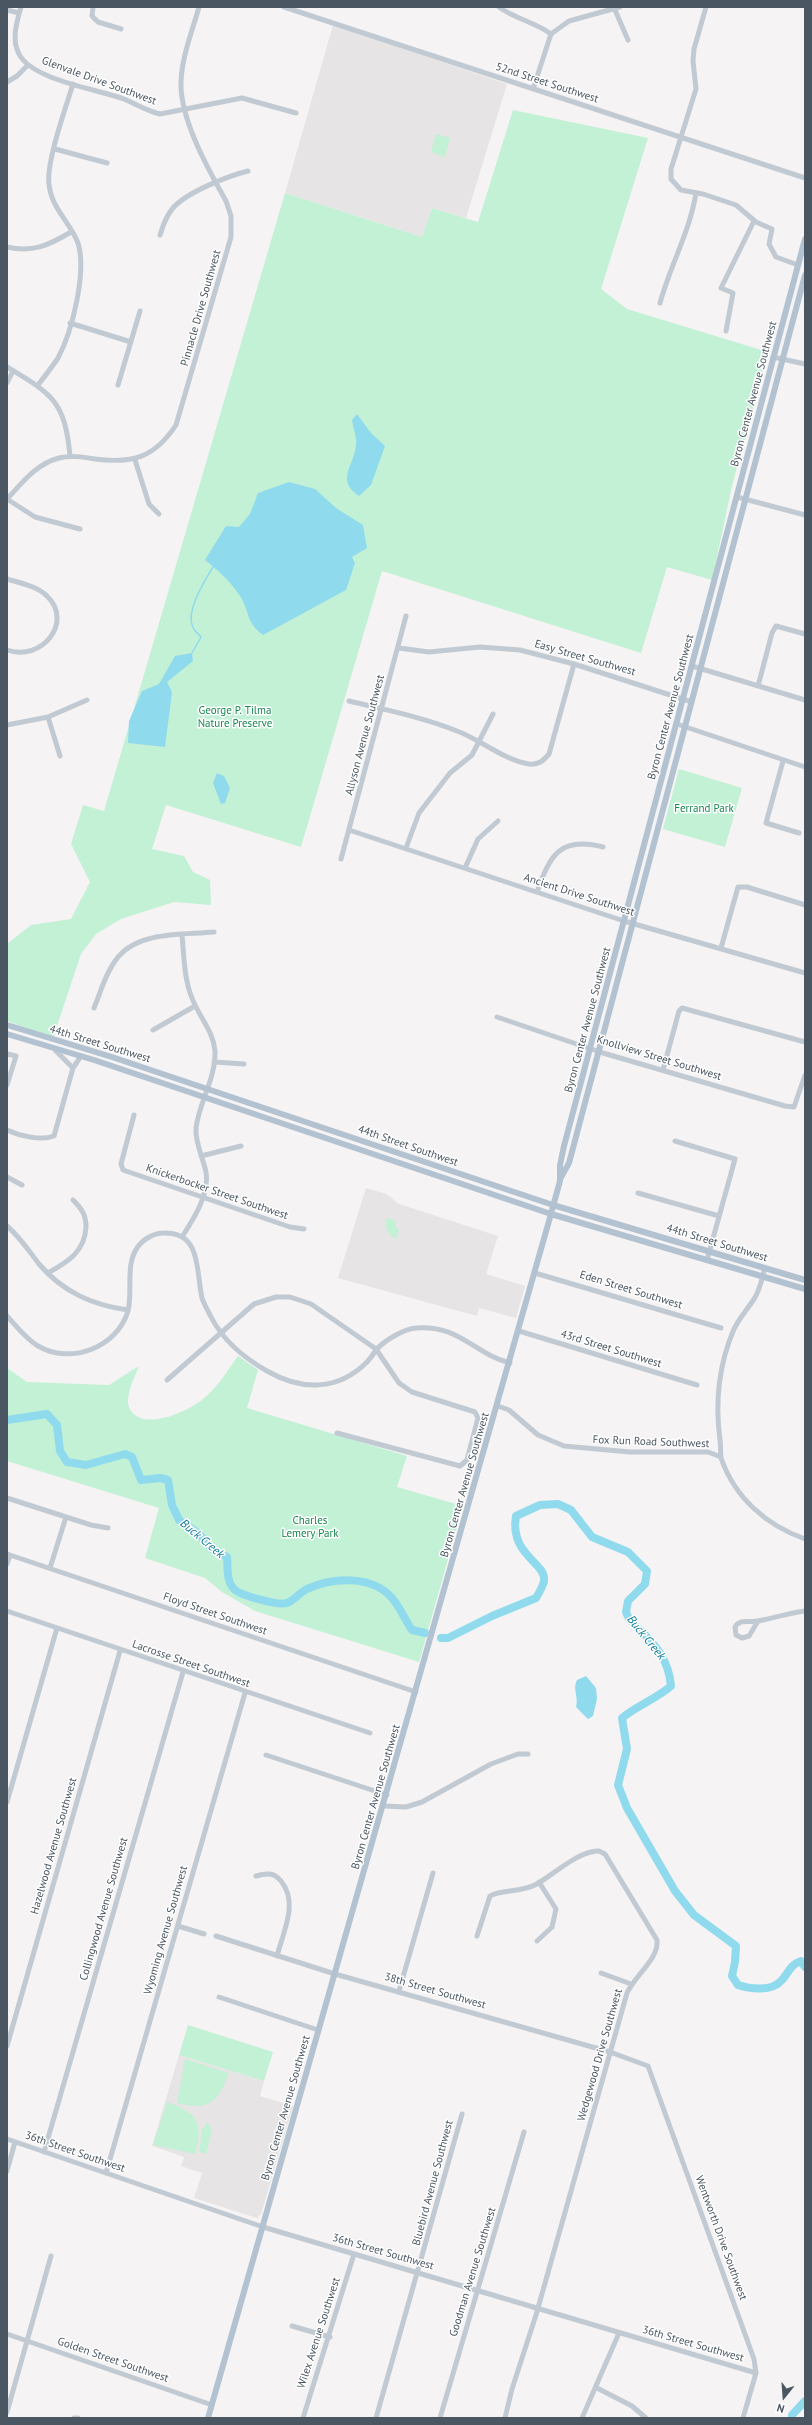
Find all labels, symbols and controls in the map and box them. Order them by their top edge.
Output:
street label: Glenvale Drive Southwest [40,54,158,108]
street label: 52nd Street Southwest [494,60,600,106]
street label: Pinnacle Drive Southwest [178,248,224,368]
street label: Byron Center Avenue Southwest [728,320,780,468]
street label: Byron Center Avenue Southwest [645,633,697,781]
street label: Easy Street Southwest [533,637,637,679]
street label: Allyson Avenue Southwest [343,673,387,797]
park label: George P. Tilma Nature Preserve [198,704,272,730]
park label: Ferrand Park [674,802,734,816]
street label: Ancient Drive Southwest [522,871,636,919]
street label: Byron Center Avenue Southwest [562,946,614,1094]
street label: 44th Street Southwest [48,1022,152,1066]
street label: Knollview Street Southwest [595,1033,723,1083]
street label: 44th Street Southwest [356,1123,460,1169]
street label: Knickerbocker Street Southwest [144,1161,290,1223]
street label: 44th Street Southwest [665,1221,769,1265]
street label: Eden Street Southwest [578,1268,684,1312]
street label: 43rd Street Southwest [559,1327,663,1371]
street label: Byron Center Avenue Southwest [438,1411,492,1559]
street label: Fox Run Road Southwest [592,1433,710,1451]
park label: Charles Lemery Park [281,1514,339,1540]
water label: Buck Creek [177,1516,227,1562]
street label: Floyd Street Southwest [161,1590,269,1638]
water label: Buck Creek [624,1613,668,1663]
street label: Lacrosse Street Southwest [130,1638,252,1690]
street label: Byron Center Avenue Southwest [349,1723,403,1871]
street label: Hazelwood Avenue Southwest [28,1776,80,1916]
street label: Collingwood Avenue Southwest [77,1836,131,1982]
street label: Wyoming Avenue Southwest [141,1864,191,1996]
street label: 38th Street Southwest [383,1970,487,2012]
street label: Wedgewood Drive Southwest [575,1987,625,2123]
street label: Byron Center Avenue Southwest [259,2034,313,2182]
street label: Bluebird Avenue Southwest [410,2119,456,2247]
street label: 36th Street Southwest [23,2129,127,2175]
street label: Wentworth Drive Southwest [692,2174,750,2302]
street label: Goodman Avenue Southwest [447,2206,499,2338]
street label: 36th Street Southwest [331,2231,435,2273]
street label: Wilex Avenue Southwest [295,2276,343,2390]
street label: 36th Street Southwest [641,2323,745,2365]
street label: Golden Street Southwest [56,2335,170,2385]
north arrow [764,2377,804,2417]
text: N [775,2401,786,2416]

